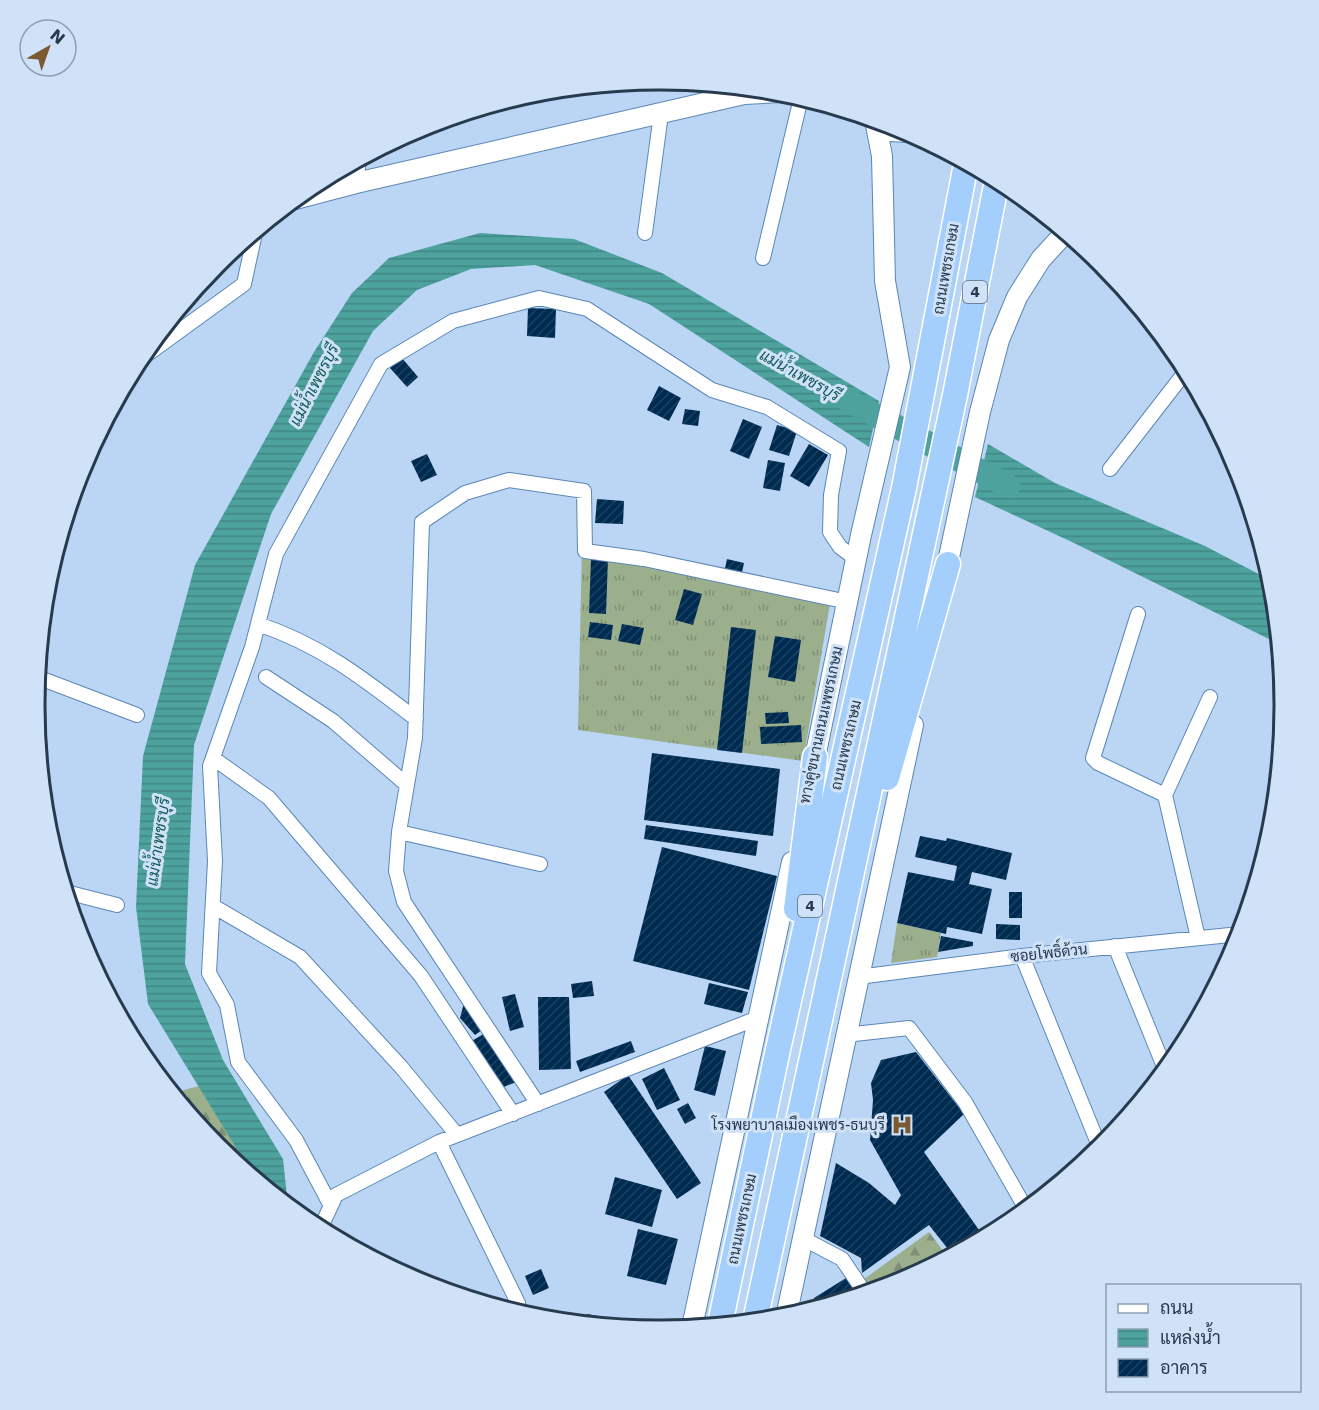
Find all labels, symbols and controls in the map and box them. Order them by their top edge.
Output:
north arrow [18,18,78,78]
text: N [46,25,69,48]
street label: ถนนเพชรเกษม [929,222,963,316]
road number: 4 [963,281,987,303]
water label: แม่น้ำเพชรบุรี [281,338,345,430]
water label: แม่น้ำเพชรบุรี [755,341,847,407]
street label: ทางคู่ขนานถนนเพชรเกษม [796,645,846,805]
street label: ถนนเพชรเกษม [827,698,865,792]
water label: แม่น้ำเพชรบุรี [137,795,176,888]
road number: 4 [798,895,822,917]
street label: ซอยโพธิ์ด้วน [1009,934,1088,966]
hospital icon: โรงพยาบาลเมืองเพชร-ธนบุรี [890,1113,914,1137]
place label: โรงพยาบาลเมืองเพชร-ธนบุรี [711,1115,885,1136]
street label: ถนนเพชรเกษม [724,1172,760,1266]
legend [1106,1284,1301,1392]
text: ถนน [1160,1297,1193,1318]
text: แหล่งน้ำ [1160,1322,1221,1348]
text: อาคาร [1160,1357,1208,1378]

